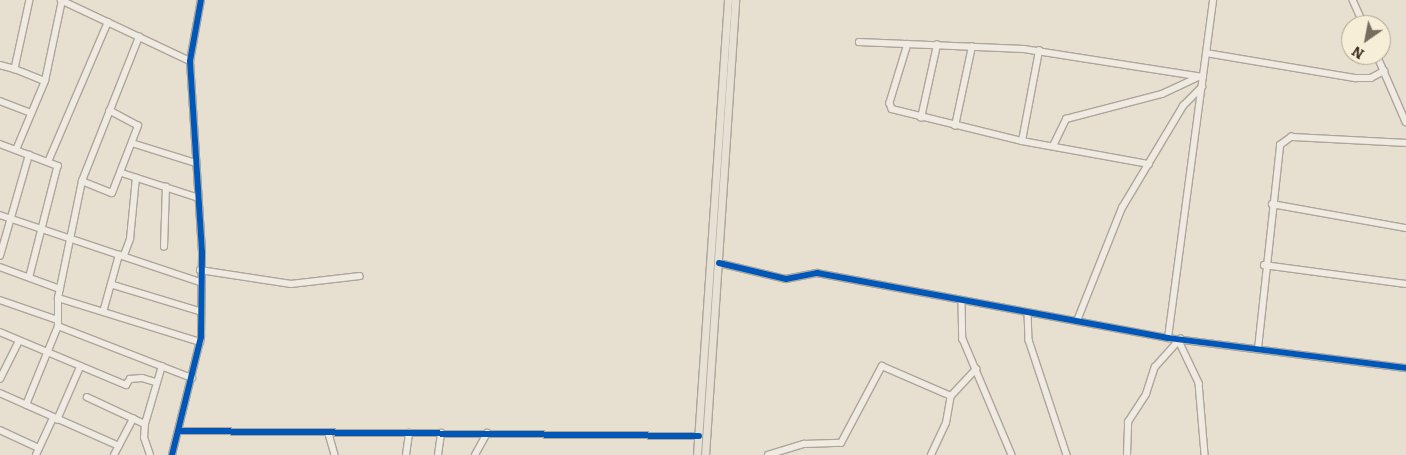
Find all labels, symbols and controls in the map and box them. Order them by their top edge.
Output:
north arrow [1341,15,1391,65]
text: N [1349,42,1367,62]

